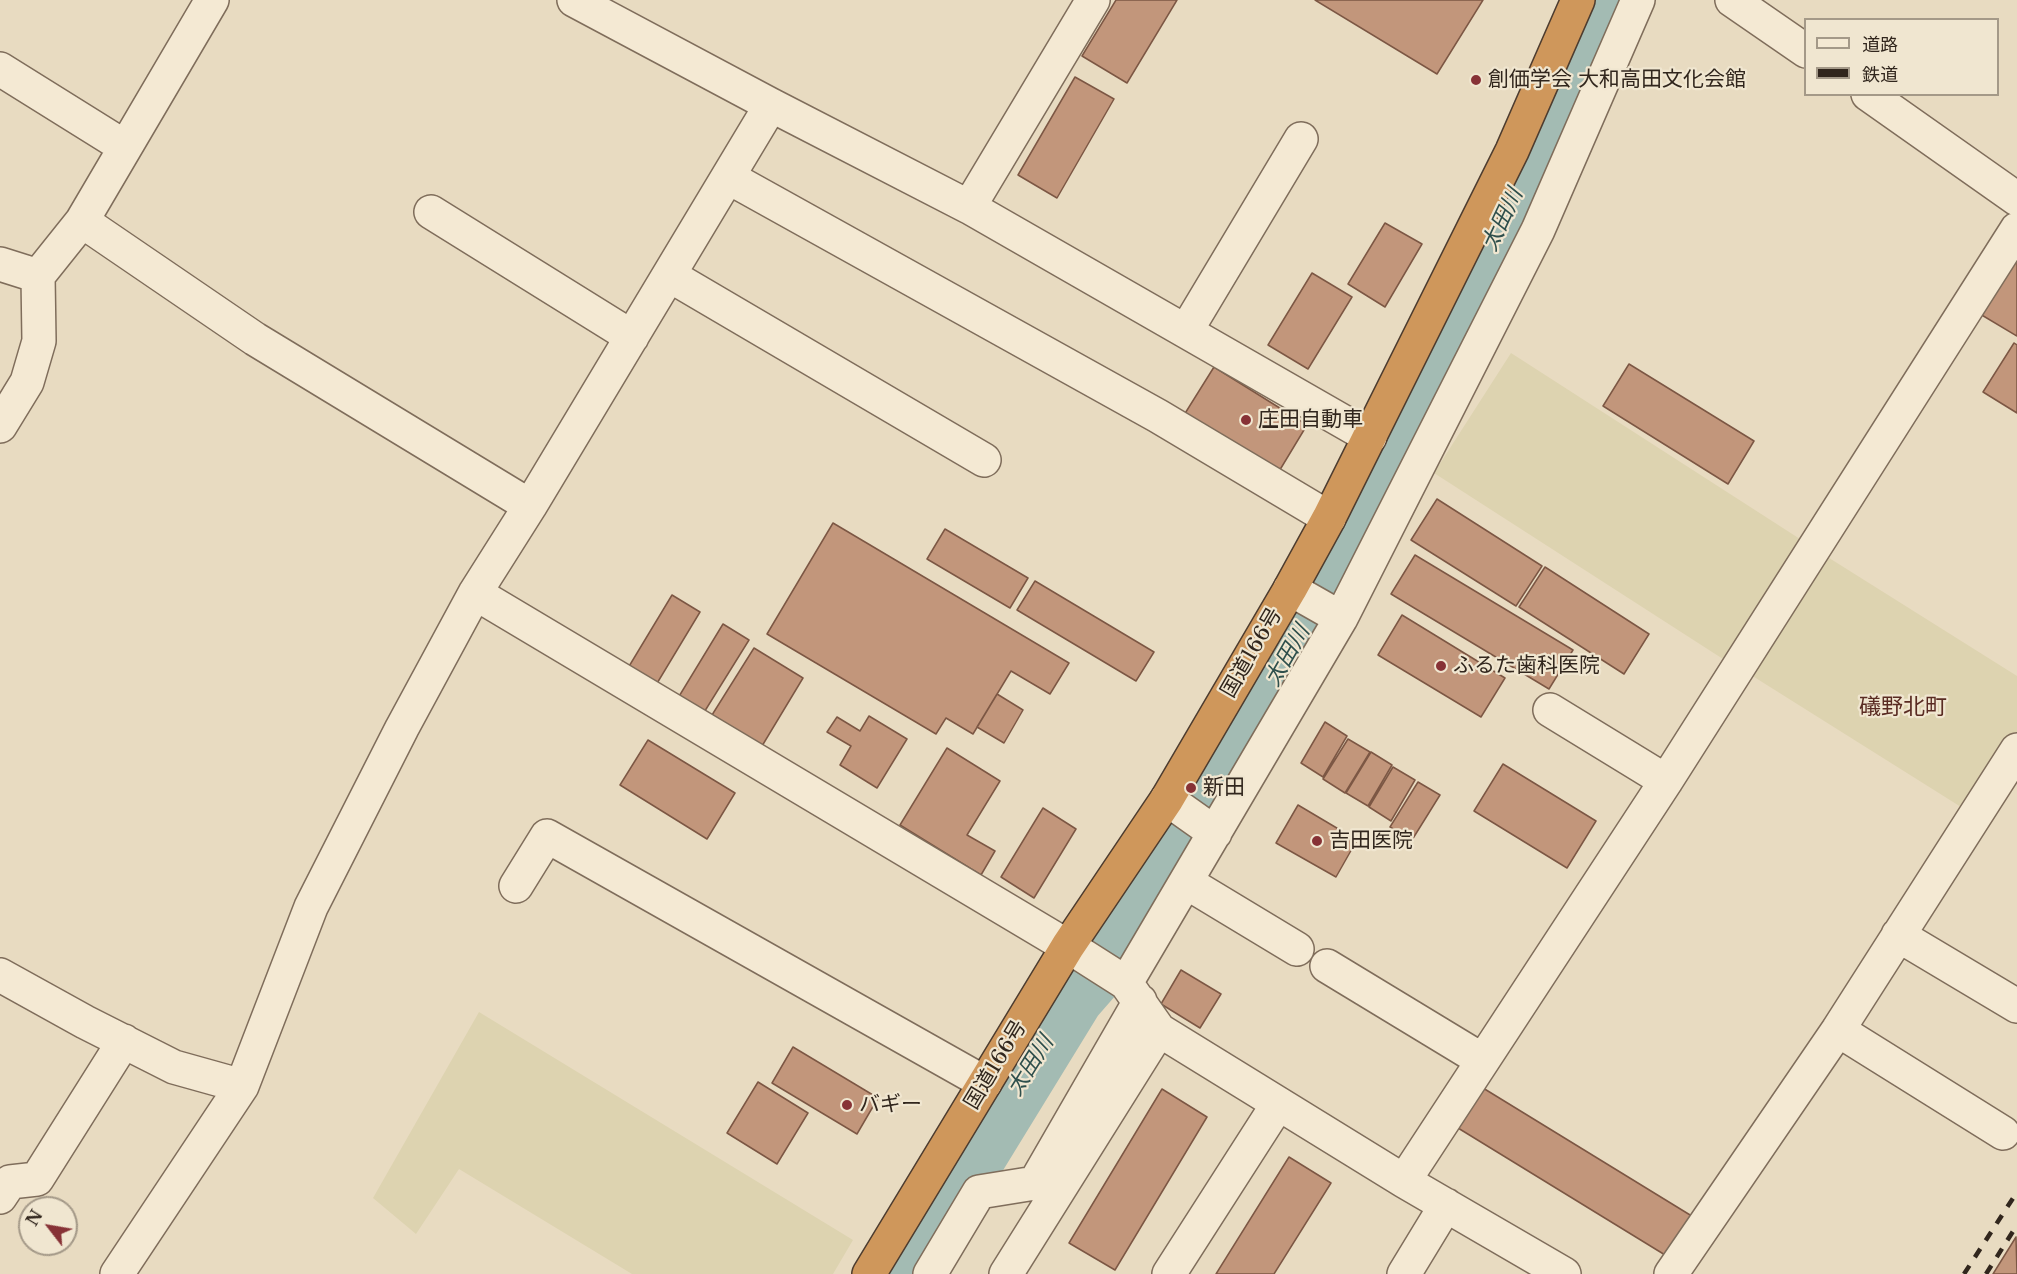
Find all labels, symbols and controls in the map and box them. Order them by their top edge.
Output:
legend [1804,18,1999,96]
text: 道路 [1862,34,1898,56]
text: 鉄道 [1862,64,1898,86]
place label: 創価学会 大和高田文化会館 [1488,67,1746,93]
marker: 創価学会 大和高田文化会館 [1469,73,1483,87]
water label: 太田川 [1477,185,1529,255]
place label: 庄田自動車 [1258,407,1363,433]
marker: 庄田自動車 [1239,413,1253,427]
street label: 国道166号 [1216,604,1288,702]
water label: 太田川 [1260,621,1316,691]
place label: ふるた歯科医院 [1453,653,1600,679]
marker: ふるた歯科医院 [1434,659,1448,673]
district label: 礒野北町 [1859,695,1947,721]
place label: 新田 [1203,775,1245,801]
marker: 新田 [1184,781,1198,795]
place label: 吉田医院 [1329,828,1413,854]
marker: 吉田医院 [1310,834,1324,848]
street label: 国道166号 [960,1016,1032,1114]
water label: 太田川 [1002,1031,1060,1101]
place label: バギー [859,1092,922,1118]
marker: バギー [840,1098,854,1112]
north arrow [18,1196,78,1256]
text: N [22,1206,47,1229]

